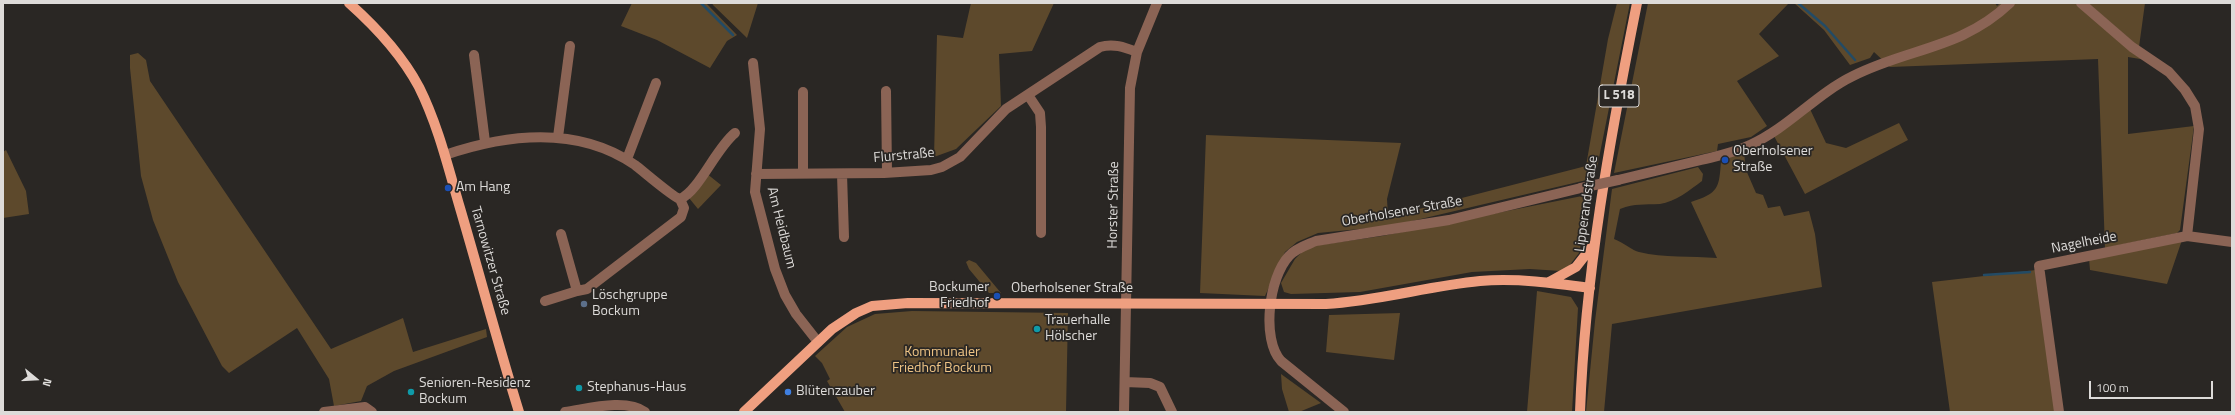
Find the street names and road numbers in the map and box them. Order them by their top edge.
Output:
road number: L 518 [1599,85,1639,107]
street label: Flurstraße [873,145,935,167]
street label: Lipperandstraße [1572,155,1602,253]
street label: Horster Straße [1105,161,1123,249]
street label: Am Heidbaum [763,185,799,271]
street label: Oberholsener Straße [1340,193,1464,231]
street label: Tarnowitzer Straße [466,205,514,317]
street label: Nagelheide [2050,228,2118,258]
street label: Oberholsener Straße [1011,281,1133,297]

